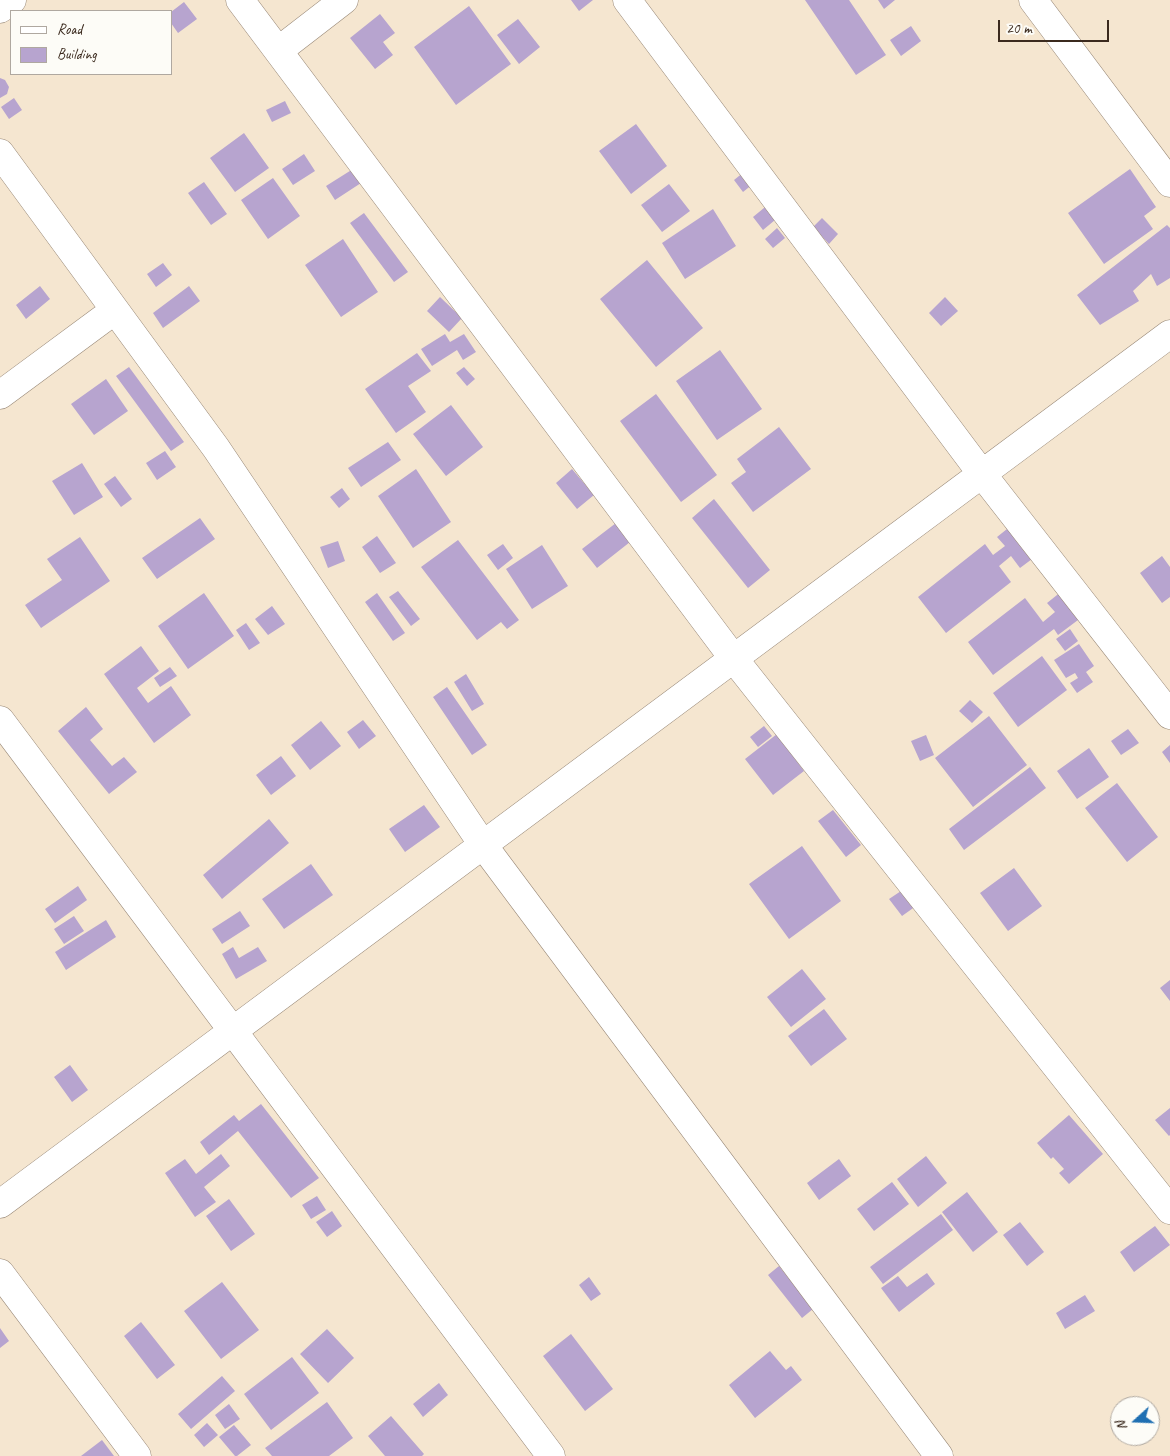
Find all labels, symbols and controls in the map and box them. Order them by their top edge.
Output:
legend [10,10,172,75]
scale bar [1000,10,1111,42]
text: 20 m [1006,19,1032,38]
text: Road [57,20,82,39]
text: Building [57,45,96,64]
north arrow [1110,1396,1160,1446]
text: N [1112,1419,1131,1433]

